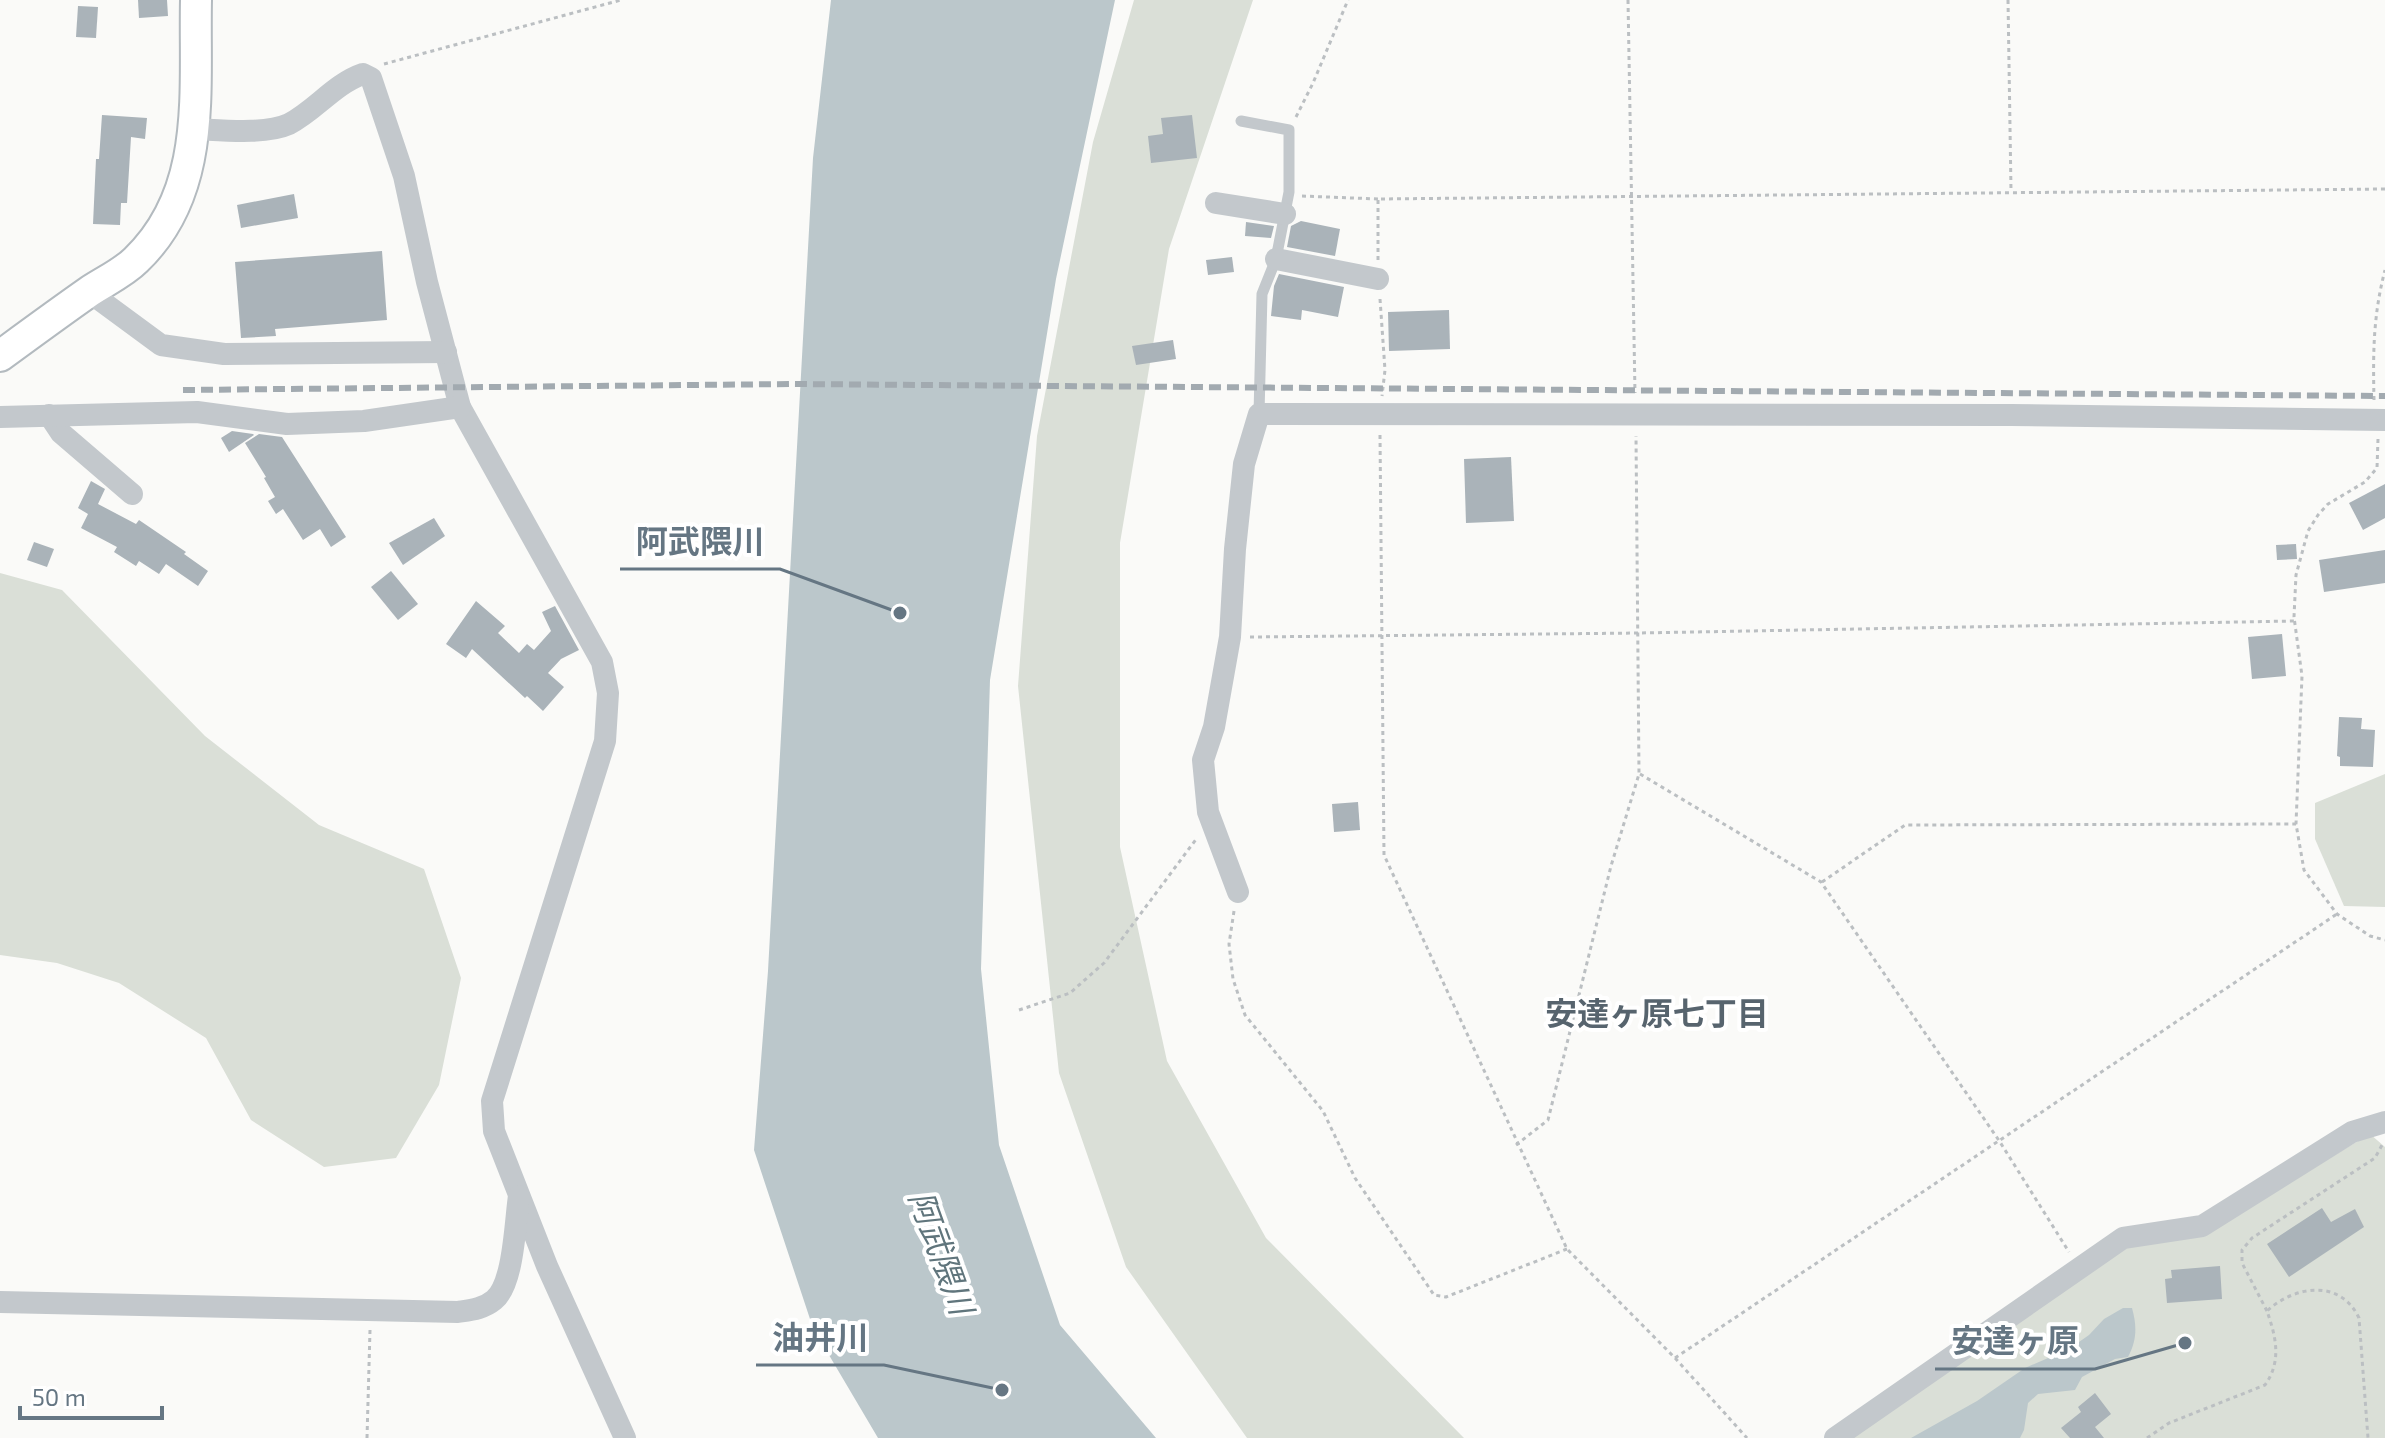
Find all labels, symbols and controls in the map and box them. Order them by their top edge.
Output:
callout: 阿武隈川 [620,513,780,569]
text: 阿武隈川 [636,521,764,559]
district label: 安達ヶ原七丁目 [1545,993,1769,1031]
water label: 阿武隈川 [903,1186,984,1322]
callout: 油井川 [756,1309,884,1365]
callout: 安達ヶ原 [1935,1313,2095,1369]
text: 油井川 [772,1317,868,1355]
text: 安達ヶ原 [1951,1320,2079,1358]
scale bar [20,1370,162,1420]
text: 50 m [32,1382,86,1411]

